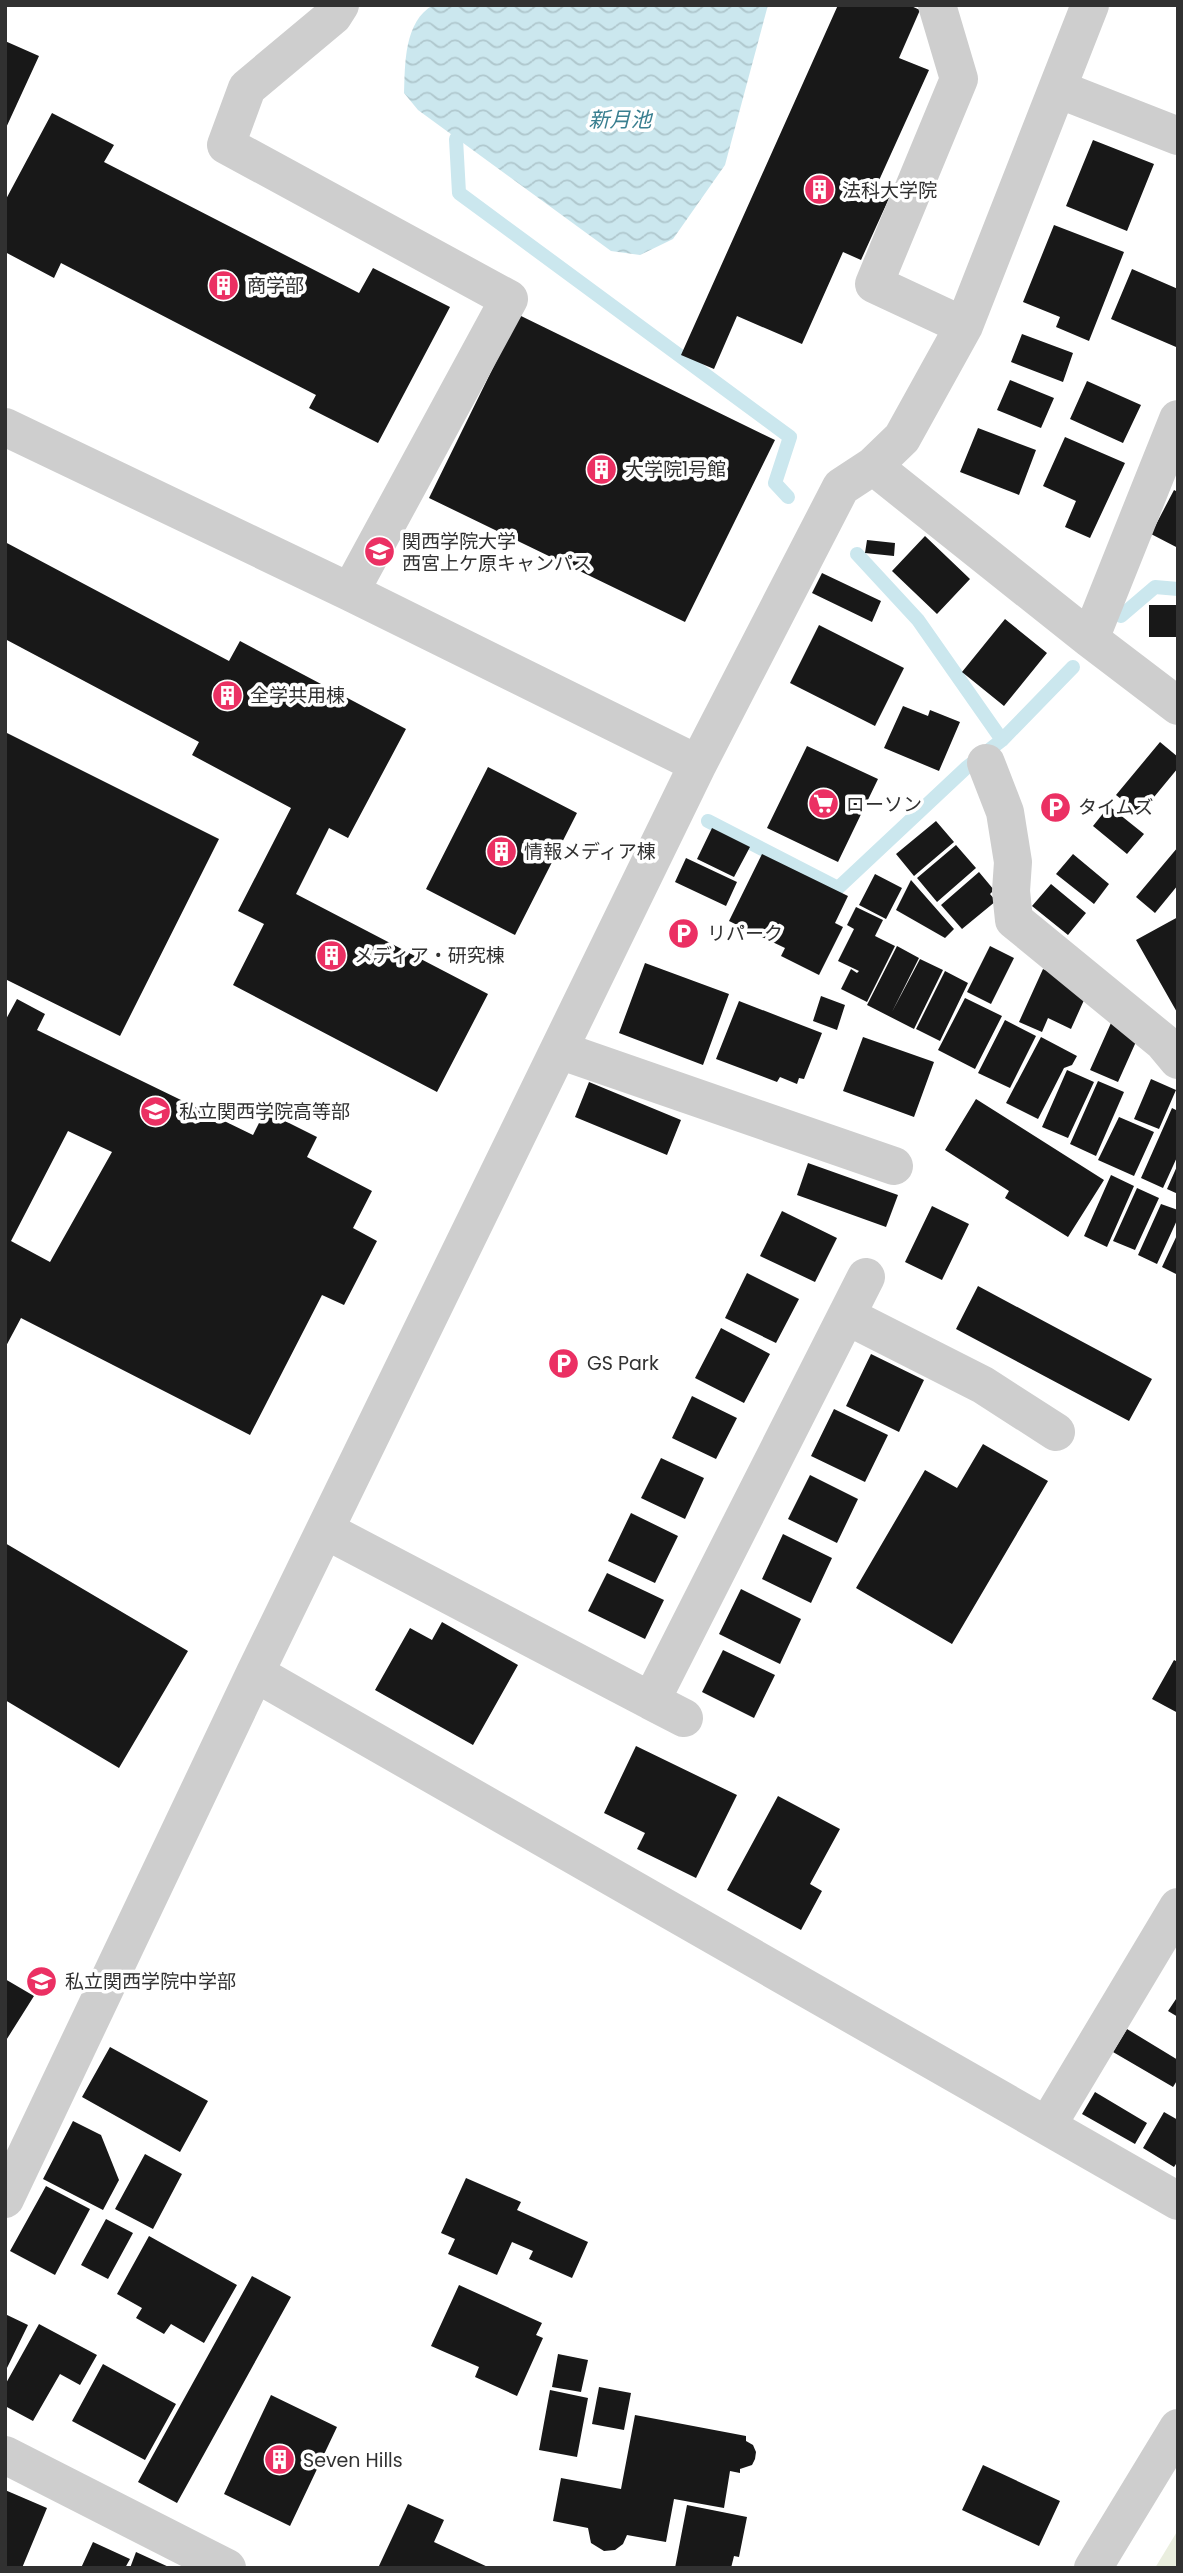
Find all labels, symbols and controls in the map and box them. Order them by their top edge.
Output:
water label: 新月池 [589,105,653,134]
building icon: 法科大学院 [802,173,836,207]
place label: 法科大学院 [842,177,937,204]
building icon: 商学部 [207,268,241,302]
place label: 商学部 [247,272,304,299]
building icon: 大学院1号館 [585,452,619,486]
place label: 大学院1号館 [625,456,726,483]
place label: 関西学院大学 西宮上ケ原キャンパス [402,528,592,577]
school or university icon: 関西学院大学 西宮上ケ原キャンパス [362,535,396,569]
building icon: 全学共用棟 [210,678,244,712]
place label: 全学共用棟 [250,682,345,709]
supermarket icon: ローソン [806,787,840,821]
parking icon: タイムズ [1038,790,1072,824]
place label: ローソン [846,791,922,818]
place label: タイムズ [1078,794,1154,821]
building icon: 情報メディア棟 [484,834,518,868]
place label: 情報メディア棟 [524,838,656,865]
parking icon: リパーク [667,916,701,950]
place label: リパーク [707,920,783,947]
building icon: メディア・研究棟 [314,938,348,972]
place label: メディア・研究棟 [354,942,505,969]
school or university icon: 私立関西学院高等部 [139,1094,173,1128]
place label: 私立関西学院高等部 [179,1098,350,1125]
parking icon: GS Park [547,1346,581,1380]
place label: GS Park [587,1350,659,1377]
school or university icon: 私立関西学院中学部 [25,1964,59,1998]
place label: 私立関西学院中学部 [65,1968,236,1995]
building icon: Seven Hills [263,2443,297,2477]
place label: Seven Hills [303,2447,403,2474]

